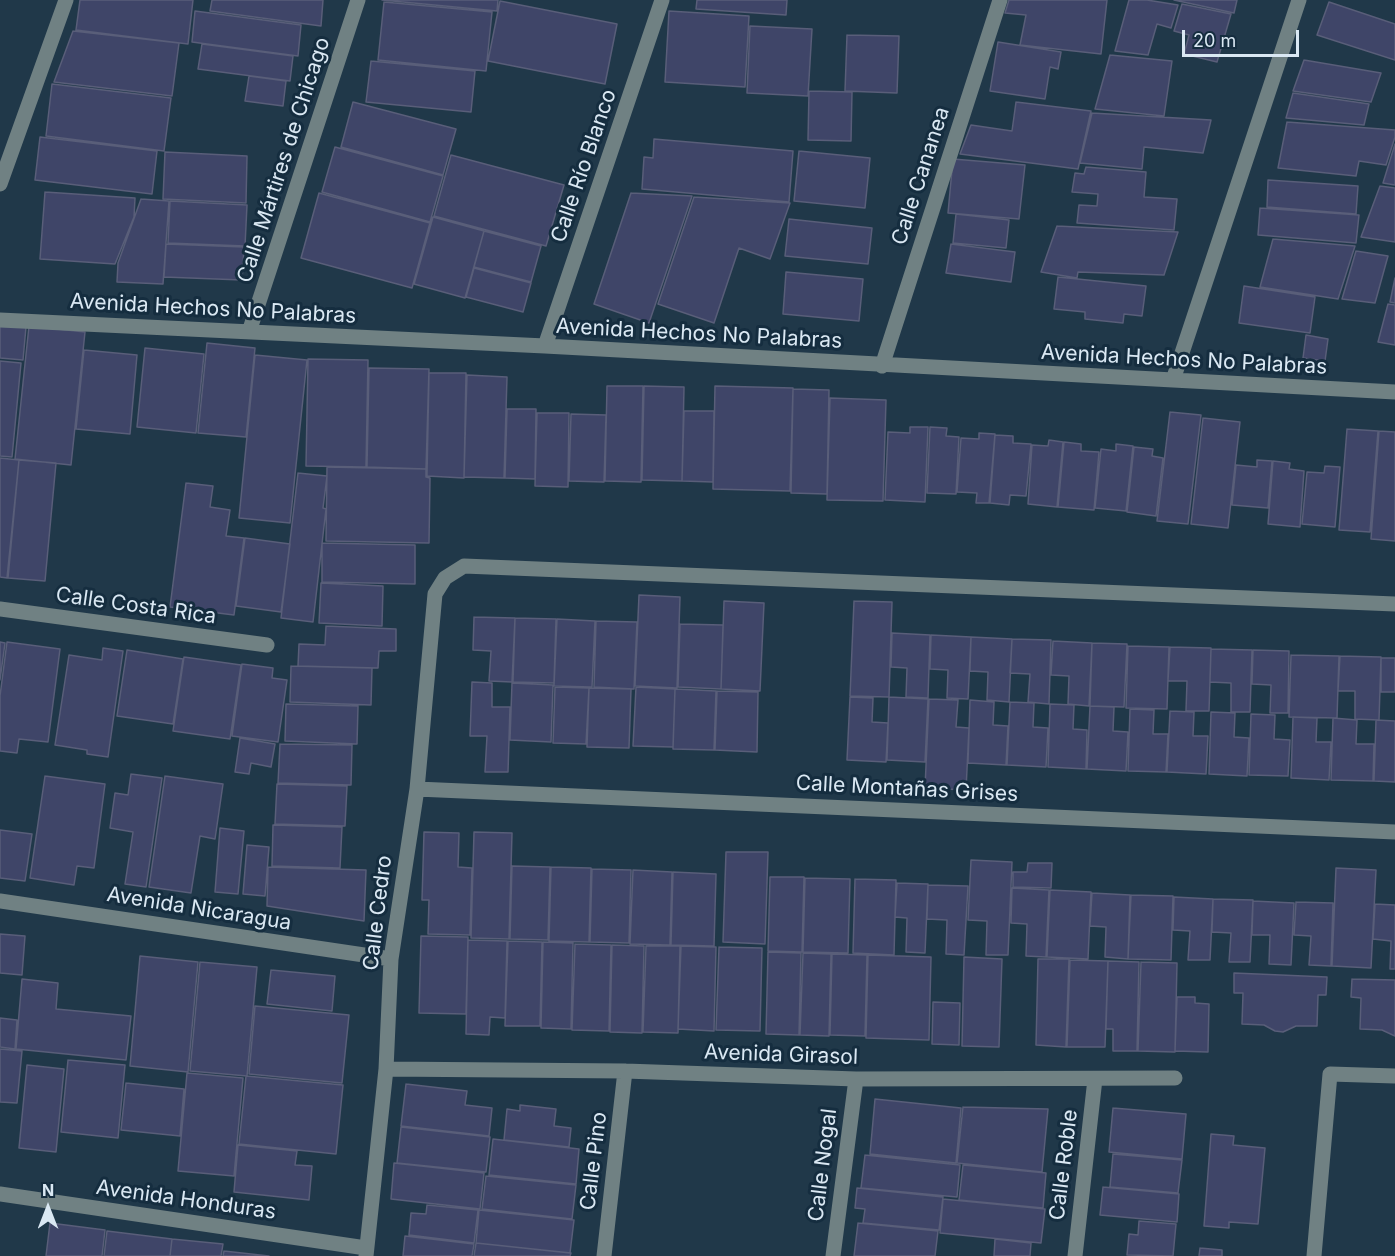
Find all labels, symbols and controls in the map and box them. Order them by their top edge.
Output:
scale bar [1185,18,1302,56]
text: 20 m [1193,30,1236,51]
street label: Calle Mártires de Chicago [232,34,336,286]
street label: Calle Río Blanco [546,86,622,246]
street label: Calle Cananea [887,104,955,248]
street label: Avenida Hechos No Palabras [69,289,357,329]
street label: Avenida Hechos No Palabras [555,314,843,354]
street label: Avenida Hechos No Palabras [1040,340,1328,380]
street label: Calle Costa Rica [54,582,218,630]
street label: Calle Montañas Grises [795,771,1019,807]
street label: Calle Cedro [358,854,398,972]
street label: Avenida Nicaragua [105,882,293,936]
street label: Avenida Girasol [704,1040,858,1070]
street label: Calle Nogal [804,1107,842,1223]
street label: Calle Roble [1045,1108,1083,1222]
street label: Calle Pino [575,1110,613,1212]
street label: Avenida Honduras [94,1175,278,1225]
north arrow [18,1178,78,1238]
text: N [42,1180,54,1200]

